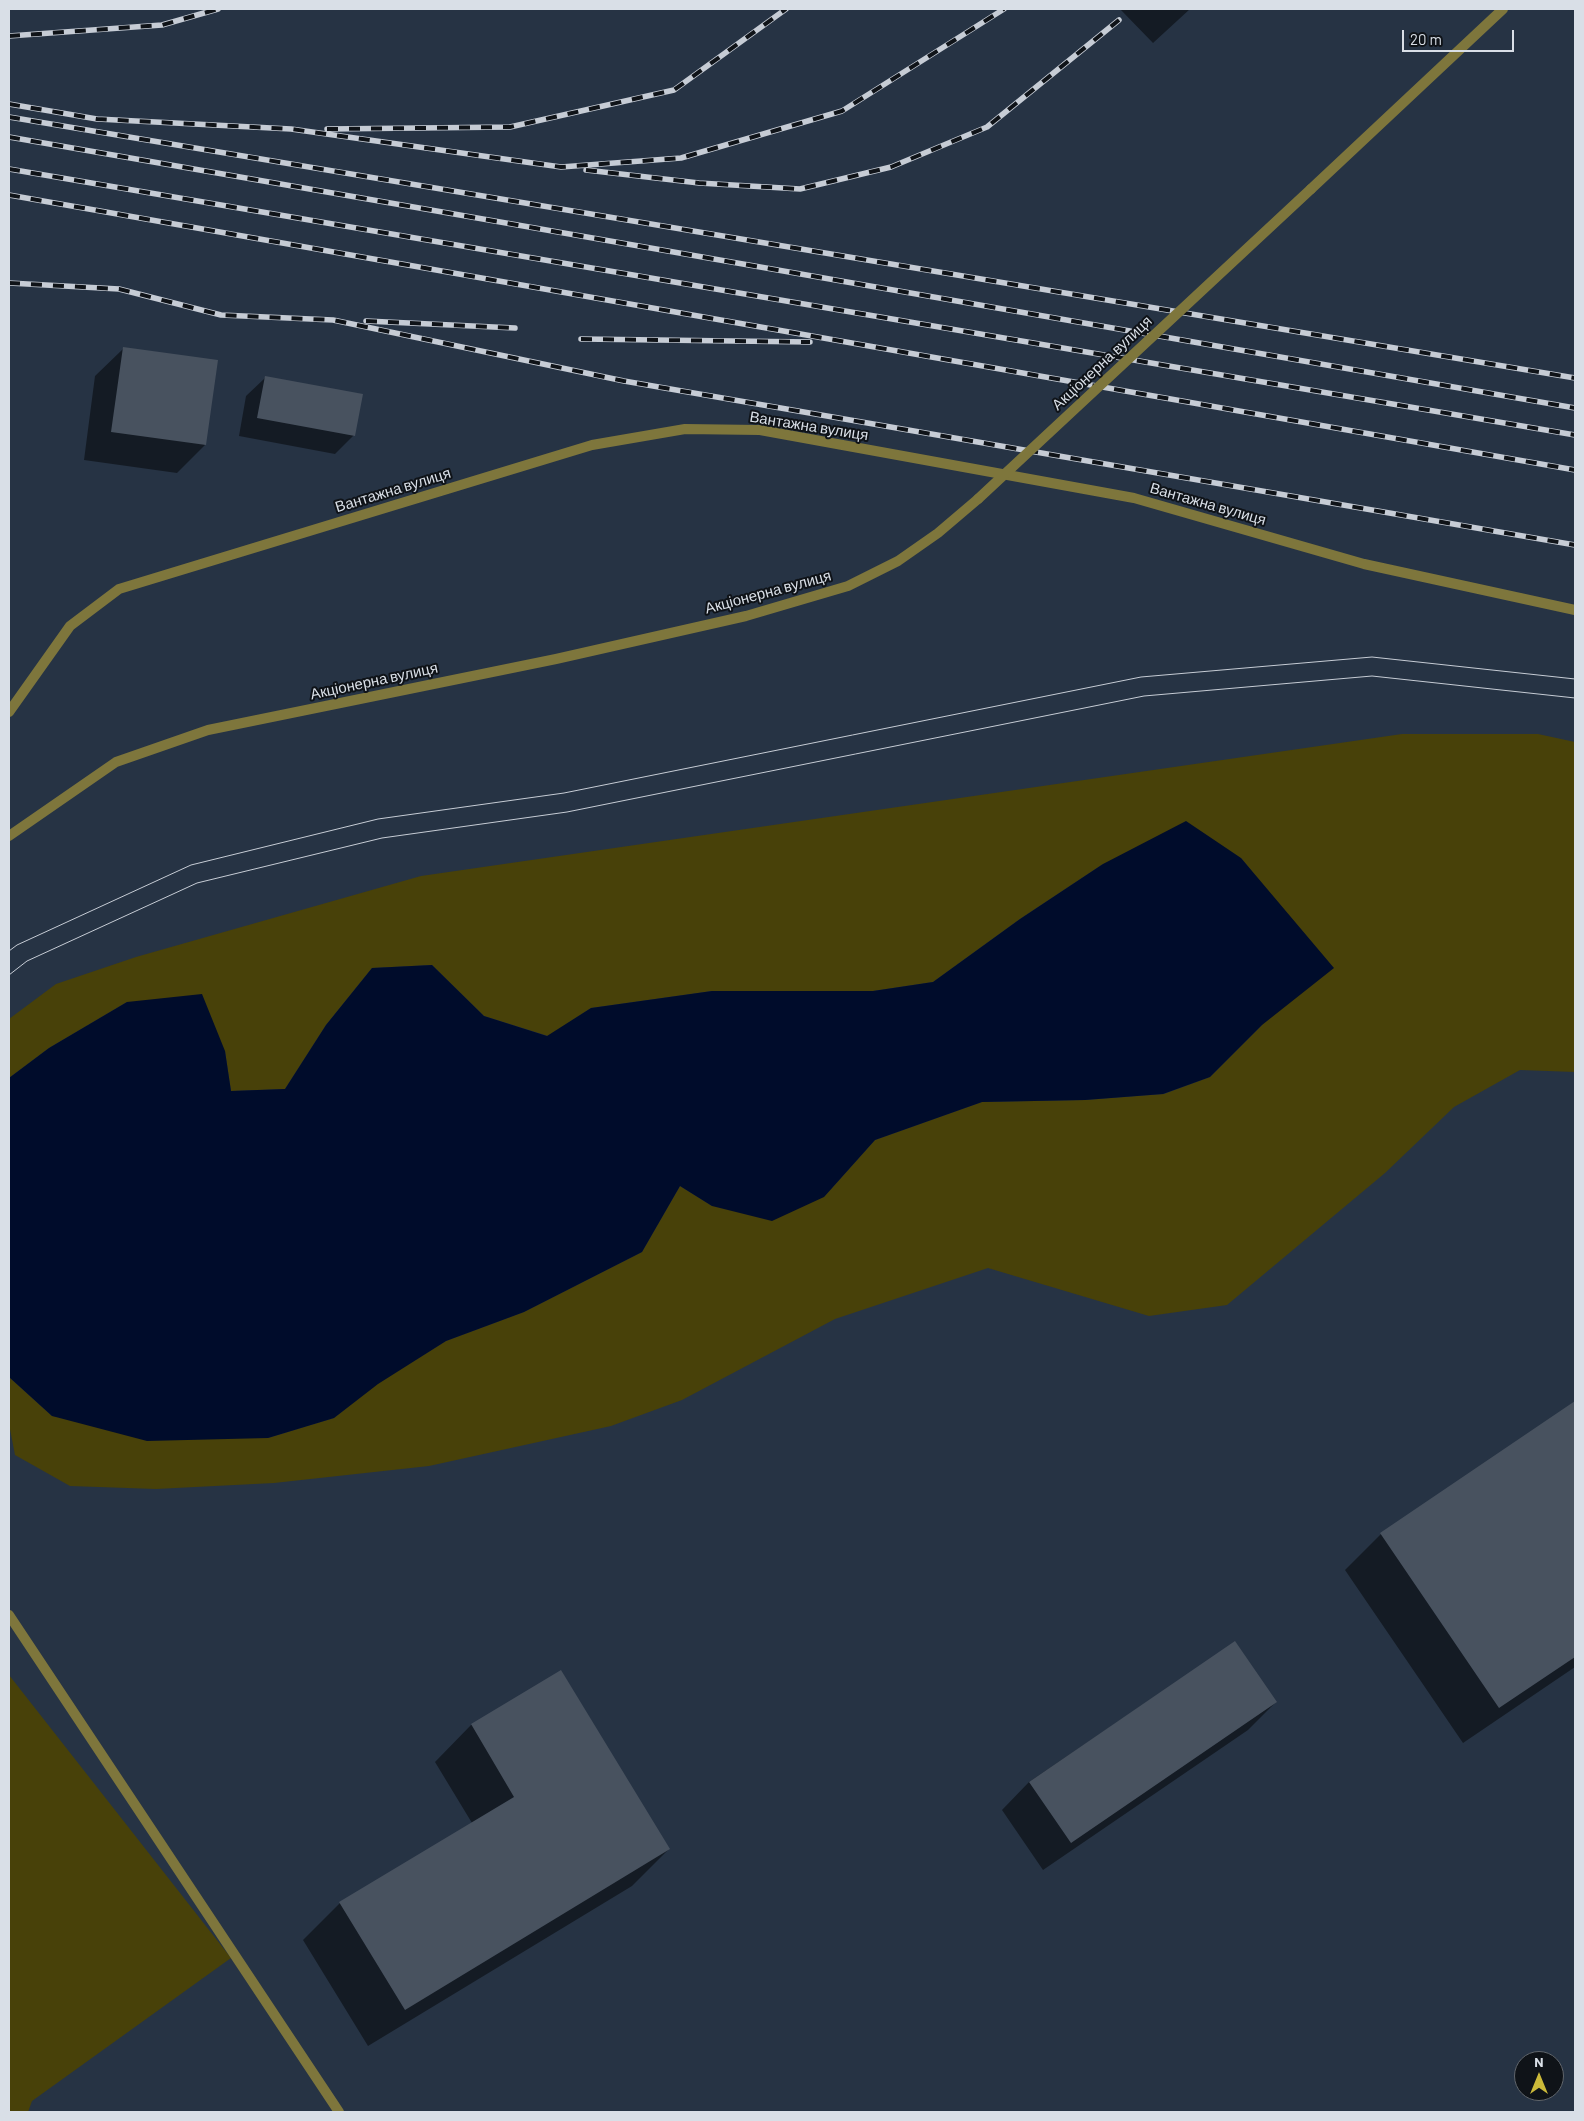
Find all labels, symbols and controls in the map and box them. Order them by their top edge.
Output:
scale bar [1404,20,1516,52]
text: 20 m [1410,30,1442,48]
street label: Акціонерна вулиця [1048,312,1156,414]
street label: Вантажна вулиця [748,408,870,444]
street label: Вантажна вулиця [333,464,453,516]
street label: Вантажна вулиця [1148,479,1268,529]
street label: Акціонерна вулиця [703,566,833,618]
street label: Акціонерна вулиця [309,659,439,703]
north arrow [1514,2051,1564,2101]
text: N [1534,2053,1544,2070]

